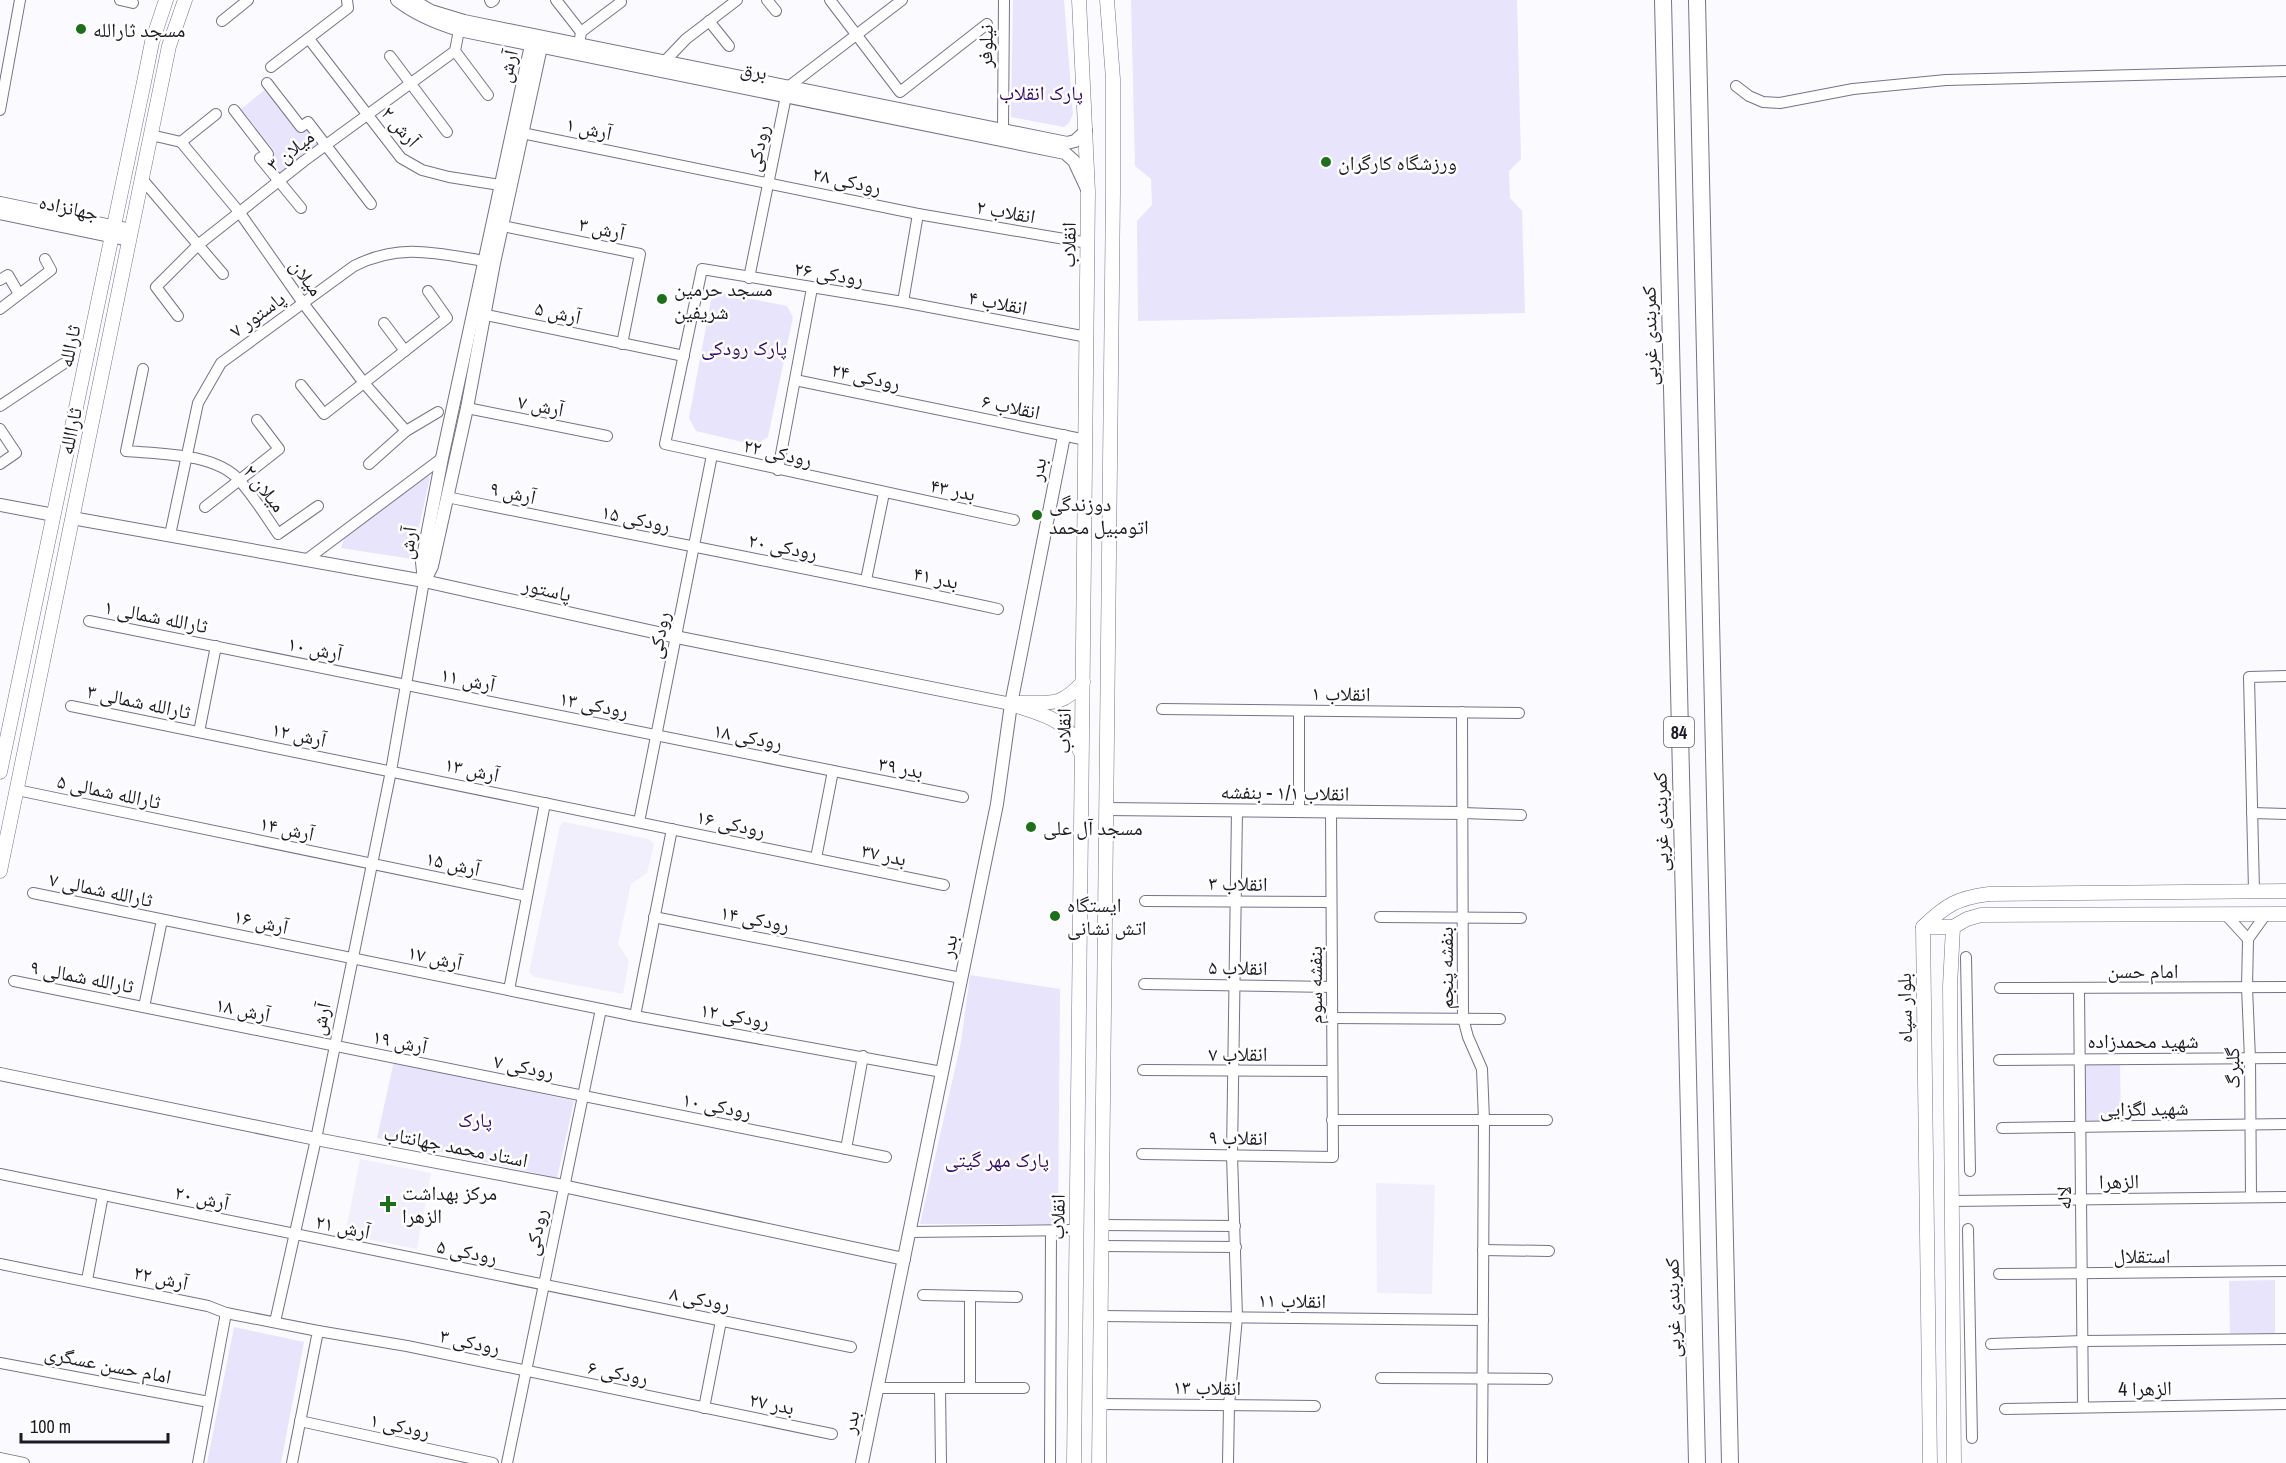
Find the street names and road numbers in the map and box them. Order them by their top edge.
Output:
street label: نیلوفر [971,24,999,69]
street label: آرش [490,46,524,85]
street label: برق [738,54,770,86]
street label: آرش ۲ [375,100,427,153]
street label: آرش ۱ [564,110,615,146]
street label: رودکی [739,122,775,174]
street label: میلان ۳ [260,123,320,177]
street label: رودکی ۲۸ [810,160,884,200]
street label: جهانزاده [37,188,102,227]
street label: انقلاب ۲ [975,193,1037,229]
street label: آرش ۳ [577,210,628,246]
street label: انقلاب [1054,222,1082,268]
street label: میلان [284,253,330,301]
street label: رودکی ۲۶ [792,254,866,292]
street label: انقلاب ۴ [966,283,1030,321]
street label: پاستور ۷ [224,285,290,343]
street label: کمربندی غربی [1635,286,1663,386]
street label: آرش ۵ [533,294,584,330]
street label: ثارالله [51,322,87,370]
street label: رودکی ۲۴ [829,356,903,396]
street label: آرش ۷ [516,387,567,423]
street label: انقلاب ۶ [979,387,1043,425]
street label: ثاراالله [52,405,88,457]
street label: رودکی ۲۲ [741,431,815,473]
street label: بدر [1021,455,1053,484]
street label: میلان ۲ [238,459,292,517]
street label: بدر ۴۳ [928,471,978,507]
street label: آرش ۹ [488,474,539,510]
street label: رودکی ۱۵ [599,498,673,538]
street label: آرش [391,524,423,561]
street label: رودکی ۲۰ [746,526,820,566]
street label: بدر ۴۱ [911,559,961,595]
street label: پاستور [519,570,574,608]
street label: ثارالله شمالی ۱ [102,593,211,639]
street label: رودکی [640,609,676,661]
street label: آرش ۱۰ [285,629,346,667]
street label: آرش ۱۱ [438,660,499,698]
street label: ثارالله شمالی ۳ [85,677,194,725]
street label: انقلاب ۱ [1311,679,1371,707]
street label: رودکی ۱۳ [557,684,631,724]
street label: انقلاب [1049,708,1077,754]
street label: آرش ۱۲ [269,715,330,753]
street label: رودکی ۱۸ [711,716,785,756]
road number: 84 [1664,717,1694,747]
street label: بدر ۳۹ [876,749,926,785]
street label: آرش ۱۳ [442,750,503,788]
street label: ثارالله شمالی ۵ [55,767,164,815]
street label: کمربندی غربی [1646,772,1674,872]
street label: انقلاب ۱/۱ - بنفشه [1220,777,1350,807]
street label: رودکی ۱۶ [694,803,768,843]
street label: آرش ۱۴ [257,809,318,847]
street label: بدر ۳۷ [859,836,909,872]
street label: آرش ۱۵ [423,844,484,882]
street label: ثارالله شمالی ۷ [47,865,156,913]
street label: انقلاب ۳ [1208,869,1268,897]
street label: رودکی ۱۴ [718,898,792,938]
street label: آرش ۱۶ [231,902,292,940]
street label: بنفشه پنجم [1432,927,1460,1009]
street label: بدر [932,932,964,961]
street label: آرش ۱۷ [405,938,466,976]
street label: بنفشه سوم [1301,946,1329,1024]
street label: ثارالله شمالی ۹ [28,953,137,999]
street label: انقلاب ۵ [1208,953,1268,981]
street label: امام حسن [2108,957,2178,985]
street label: بلوار سپاه [1890,973,1918,1043]
street label: آرش ۱۸ [213,990,274,1028]
street label: رودکی ۱۲ [698,996,772,1034]
street label: آرش [303,999,337,1038]
street label: آرش ۱۹ [370,1022,431,1060]
street label: شهید محمدزاده [2087,1027,2199,1054]
street label: انقلاب ۷ [1208,1040,1268,1067]
street label: رودکی ۷ [492,1047,556,1085]
street label: گلبرگ [2218,1047,2246,1089]
street label: رودکی ۱۰ [680,1085,754,1125]
street label: شهید لگزایی [2099,1094,2189,1122]
street label: استاد محمد جهانتاب [382,1119,530,1173]
street label: انقلاب ۹ [1208,1123,1268,1151]
street label: الزهرا [2099,1167,2139,1195]
street label: آرش ۲۰ [172,1178,233,1216]
street label: لاله [2050,1186,2077,1210]
street label: انقلاب [1043,1194,1071,1240]
street label: رودکی [517,1206,553,1258]
street label: آرش ۲۱ [313,1207,374,1245]
street label: رودکی ۵ [435,1232,499,1270]
street label: استقلال [2114,1242,2170,1269]
street label: آرش ۲۲ [131,1258,192,1296]
street label: کمربندی غربی [1658,1258,1686,1358]
street label: رودکی ۸ [668,1279,732,1317]
street label: انقلاب ۱۱ [1258,1286,1326,1314]
street label: رودکی ۳ [437,1321,503,1361]
street label: امام حسن عسگری [42,1338,174,1390]
street label: رودکی ۶ [586,1353,650,1391]
street label: انقلاب ۱۳ [1173,1373,1241,1401]
street label: الزهرا 4 [2118,1374,2172,1402]
street label: بدر ۲۷ [747,1385,797,1421]
street label: رودکی ۱ [367,1405,433,1445]
street label: بدر [834,1408,866,1437]

